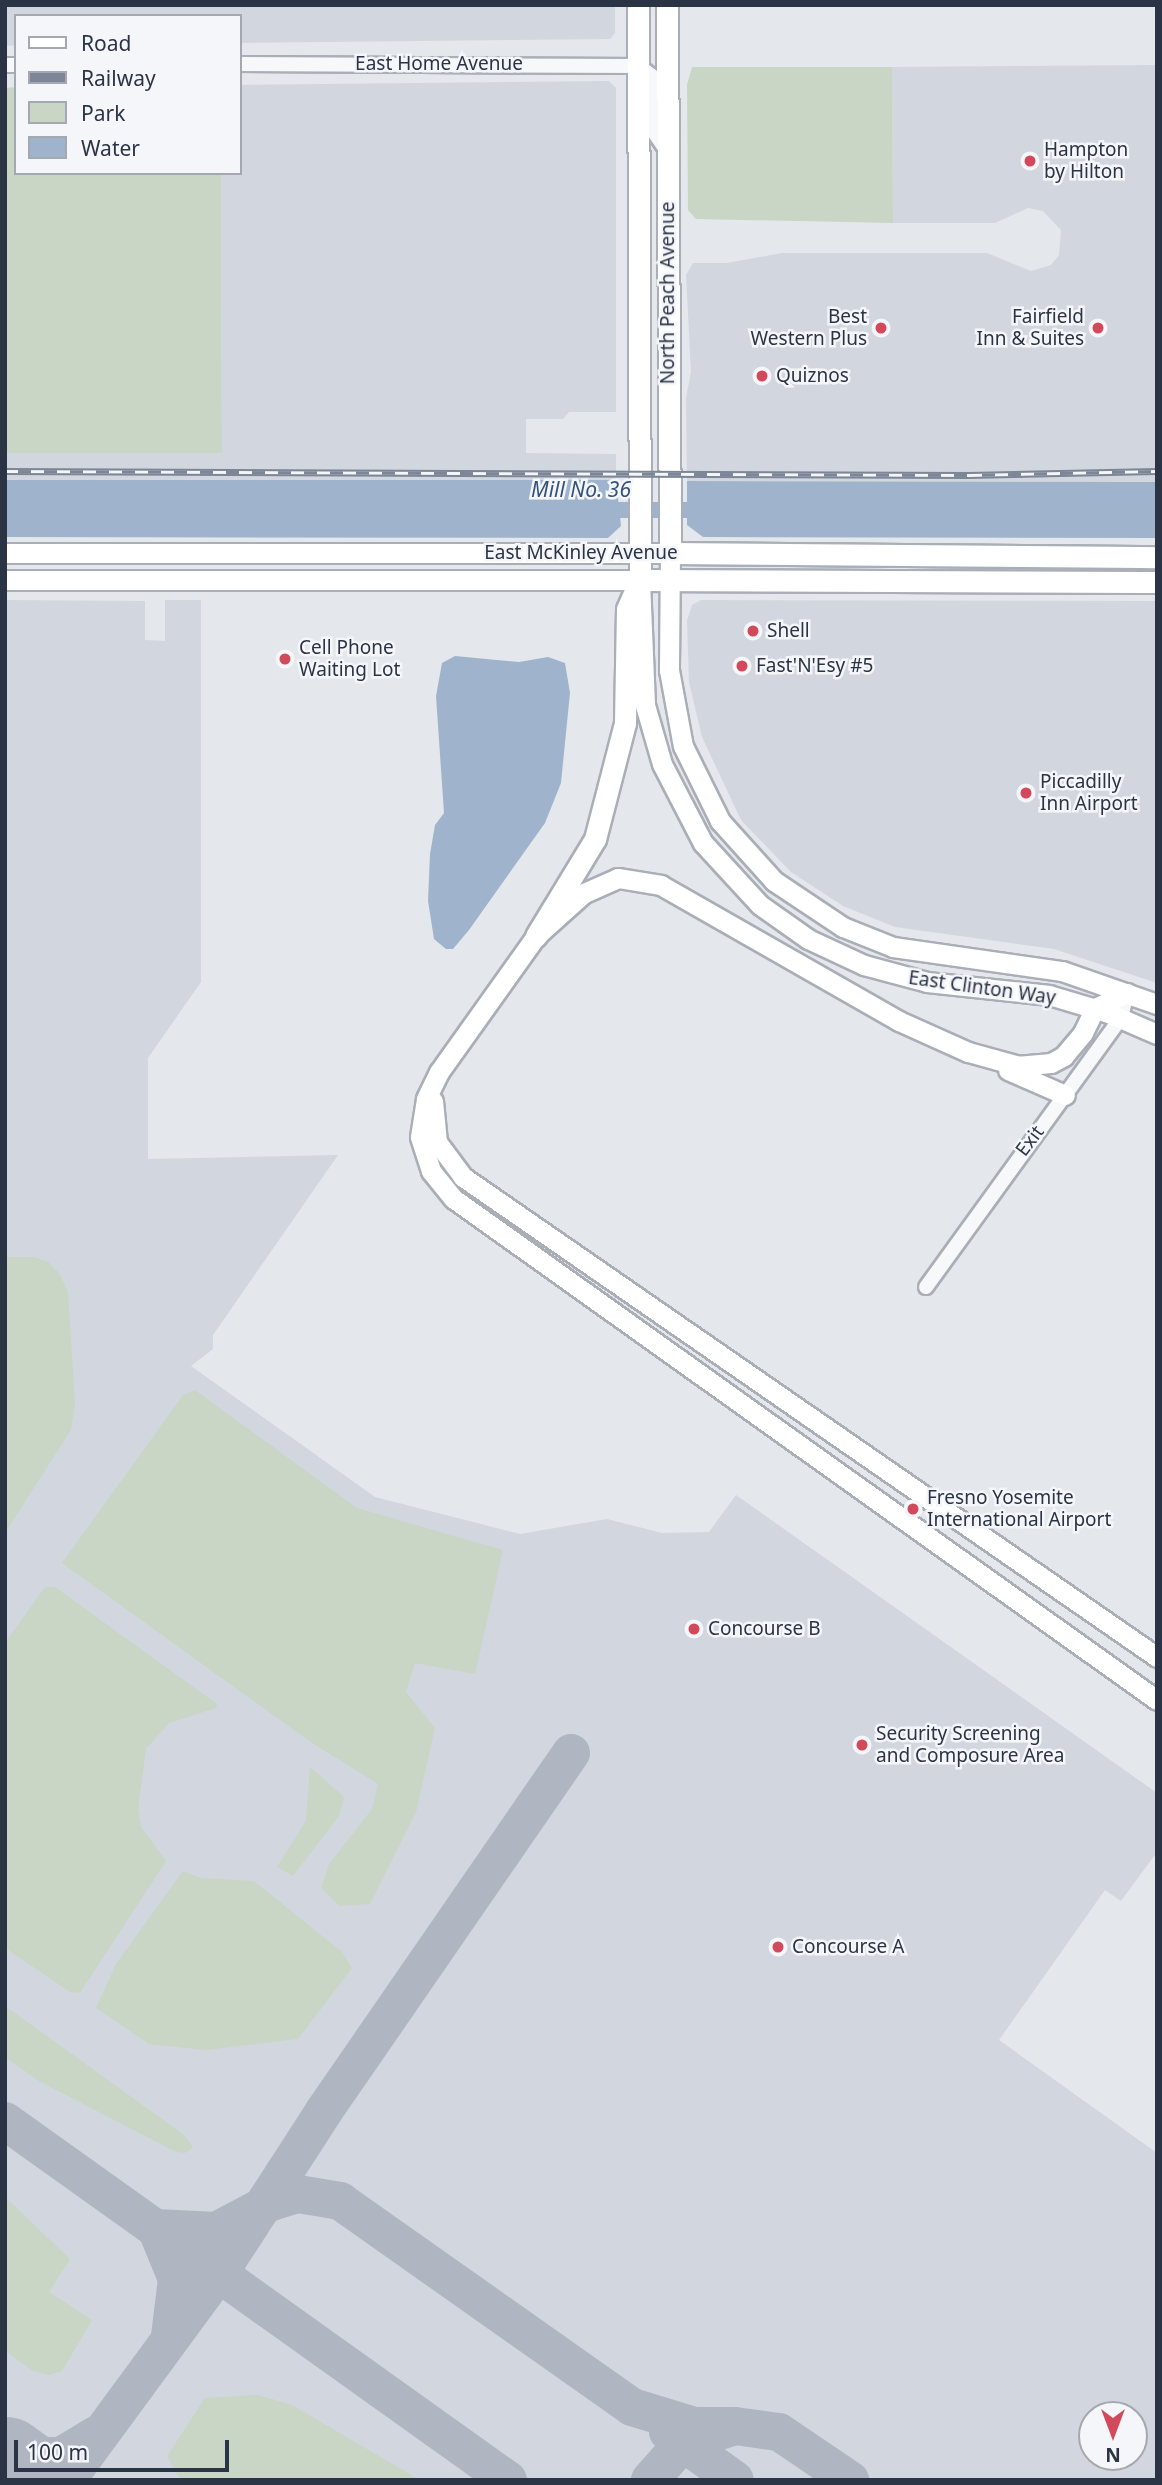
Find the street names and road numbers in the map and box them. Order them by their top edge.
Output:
street label: East Home Avenue [355,53,523,75]
street label: North Peach Avenue [657,202,679,384]
street label: East McKinley Avenue [484,542,678,564]
street label: East Clinton Way [907,966,1057,1010]
street label: Exit [1011,1121,1049,1161]

